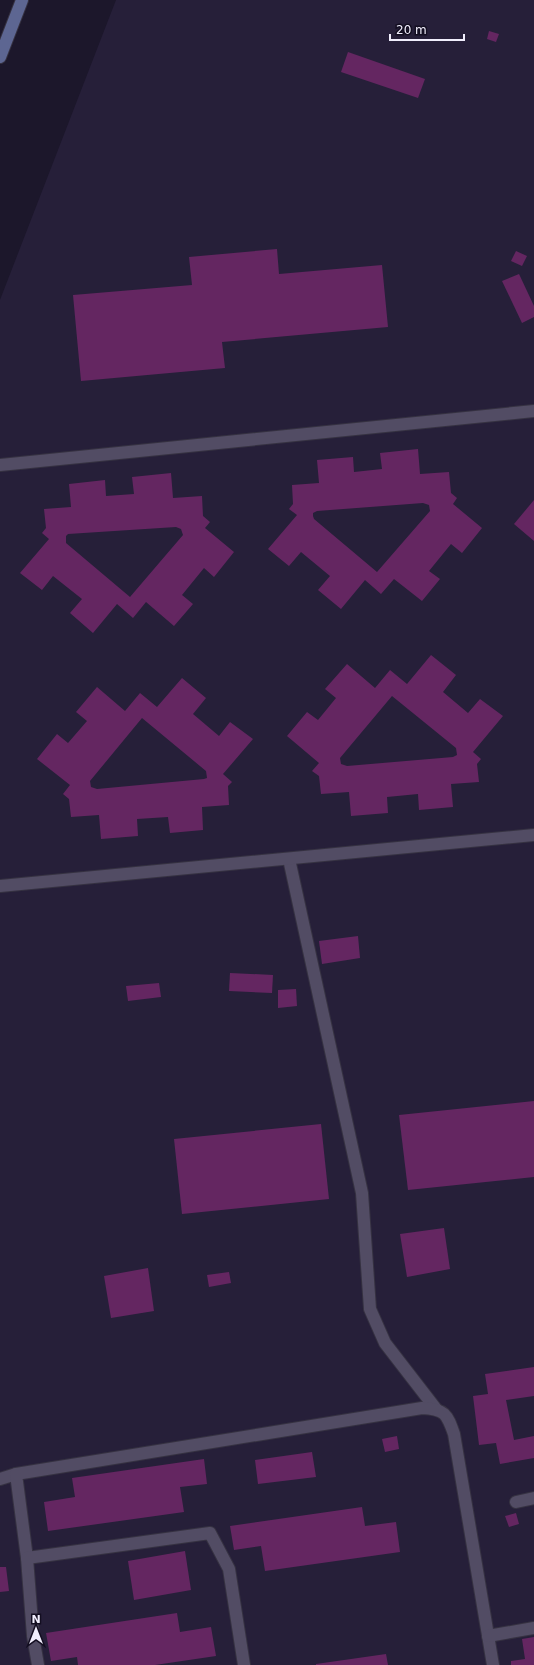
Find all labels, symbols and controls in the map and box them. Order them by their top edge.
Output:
scale bar [390,16,464,42]
text: 20 m [396,23,427,37]
north arrow [16,1609,56,1649]
text: N [31,1613,41,1626]

